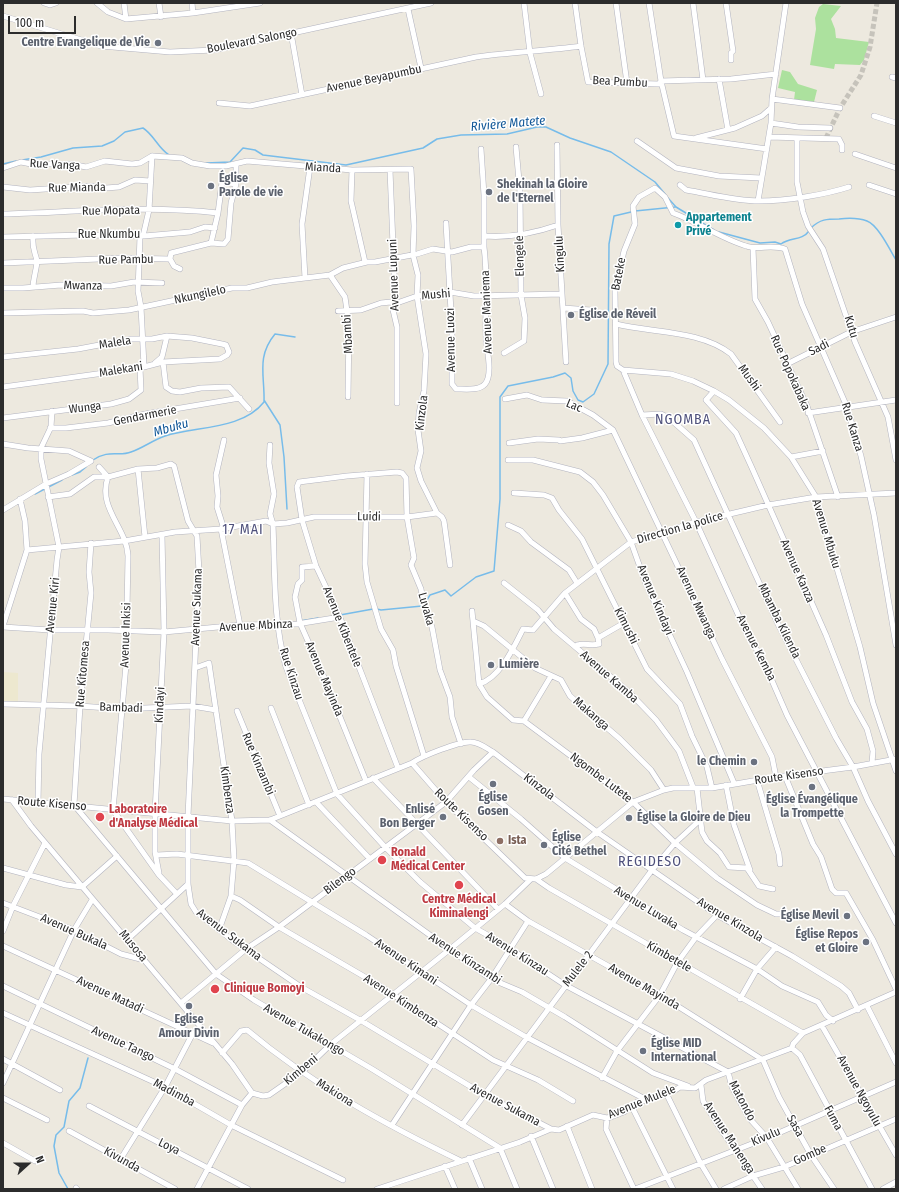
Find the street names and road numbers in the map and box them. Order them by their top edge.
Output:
street label: Boulevard Salongo [206,25,298,57]
street label: Avenue Beyapumbu [325,62,423,96]
street label: Bea Pumbu [592,73,648,91]
street label: Rue Vanga [29,156,81,174]
street label: Mianda [305,160,341,176]
street label: Rue Mianda [48,180,106,196]
street label: Rue Mopata [82,203,140,219]
street label: Rue Nkumbu [78,228,140,242]
street label: Elengele [512,235,528,277]
street label: Kingulu [552,235,568,273]
street label: Avenue Lupuni [386,239,402,311]
street label: Rue Pambu [98,252,154,268]
street label: Bateke [609,256,629,292]
street label: Avenue Maniema [478,270,496,354]
street label: Mwanza [63,278,103,294]
street label: Nkungilelo [173,282,227,308]
street label: Mushi [421,287,451,303]
street label: Avenue Luozi [443,308,459,372]
street label: Mbambi [340,314,356,354]
street label: Kutu [841,314,861,340]
street label: Malela [98,333,132,353]
street label: Rue Popokabaka [767,333,813,413]
street label: Sadi [806,337,832,359]
street label: Malekani [98,359,144,381]
street label: Mushi [735,362,763,394]
street label: Kinzola [413,394,431,432]
street label: Lac [564,396,584,416]
street label: Wunga [68,399,102,417]
street label: Rue Kanza [838,401,866,453]
street label: Gendarmerie [112,403,178,429]
street label: Avenue Mbuku [809,498,843,570]
street label: Direction la police [635,509,725,547]
street label: Luidi [357,510,381,524]
street label: Avenue Kanza [777,537,817,605]
street label: Avenue Kindayi [634,563,676,637]
street label: Avenue Mwanga [673,564,719,642]
street label: Avenue Sukama [188,568,206,646]
street label: Avenue Kiri [43,577,63,633]
street label: Mbamba Kilenda [755,581,803,661]
street label: Avenue Kibentele [319,585,365,669]
street label: Luvaka [414,591,438,627]
street label: Avenue Inkisi [118,602,134,668]
street label: Kimushi [611,605,641,647]
street label: Avenue Kemba [733,612,779,684]
street label: Avenue Mbinza [219,617,293,635]
street label: Avenue Mayinda [302,639,346,719]
street label: Rue Kitomesa [73,640,93,708]
street label: Rue Kinzau [276,646,306,702]
street label: Avenue Kamba [577,648,641,706]
street label: Kindayi [152,687,168,723]
street label: Makanga [570,694,612,734]
street label: Bambadi [99,700,143,716]
street label: Rue Kinzambi [238,731,278,797]
street label: Ngombe Lutete [567,750,635,806]
street label: Route Kisenso [754,764,824,788]
street label: Kimbenza [217,765,237,815]
street label: Kinzola [520,771,558,803]
street label: Route Kisenso [431,786,491,844]
street label: Route Kisenso [17,794,87,814]
street label: Bilengo [321,864,359,898]
street label: Avenue Luvaka [611,883,681,933]
street label: Avenue Kinzola [694,895,766,945]
street label: Avenue Sukama [194,906,264,964]
street label: Avenue Bukala [38,911,110,953]
street label: Musosa [116,927,150,965]
street label: Avenue Kinzau [483,929,551,979]
street label: Avenue Kinzambi [426,930,504,988]
street label: Avenue Kimani [372,936,440,988]
street label: Kimbetele [644,938,694,976]
street label: Mulele 2 [560,948,596,990]
street label: Avenue Mayinda [606,961,682,1013]
street label: Avenue Kimbenza [361,971,441,1031]
street label: Avenue Matadi [74,973,146,1017]
street label: Avenue Tukakongo [261,1001,347,1059]
street label: Avenue Tango [89,1023,157,1065]
street label: Kimbeni [281,1052,321,1088]
street label: Avenue Ngoyulu [834,1053,884,1129]
street label: Madimba [151,1076,197,1110]
street label: Makiona [314,1076,356,1110]
street label: Matondo [725,1078,759,1124]
street label: Avenue Sukama [467,1080,543,1130]
street label: Avenue Mulele [606,1082,678,1122]
street label: Avenue Manenga [700,1099,758,1177]
street label: Fuma [820,1103,846,1133]
street label: Sasa [783,1113,807,1139]
street label: Kivulu [749,1124,783,1150]
street label: Loya [156,1136,182,1158]
street label: Gombe [791,1141,829,1169]
street label: Kivunda [101,1144,143,1176]

